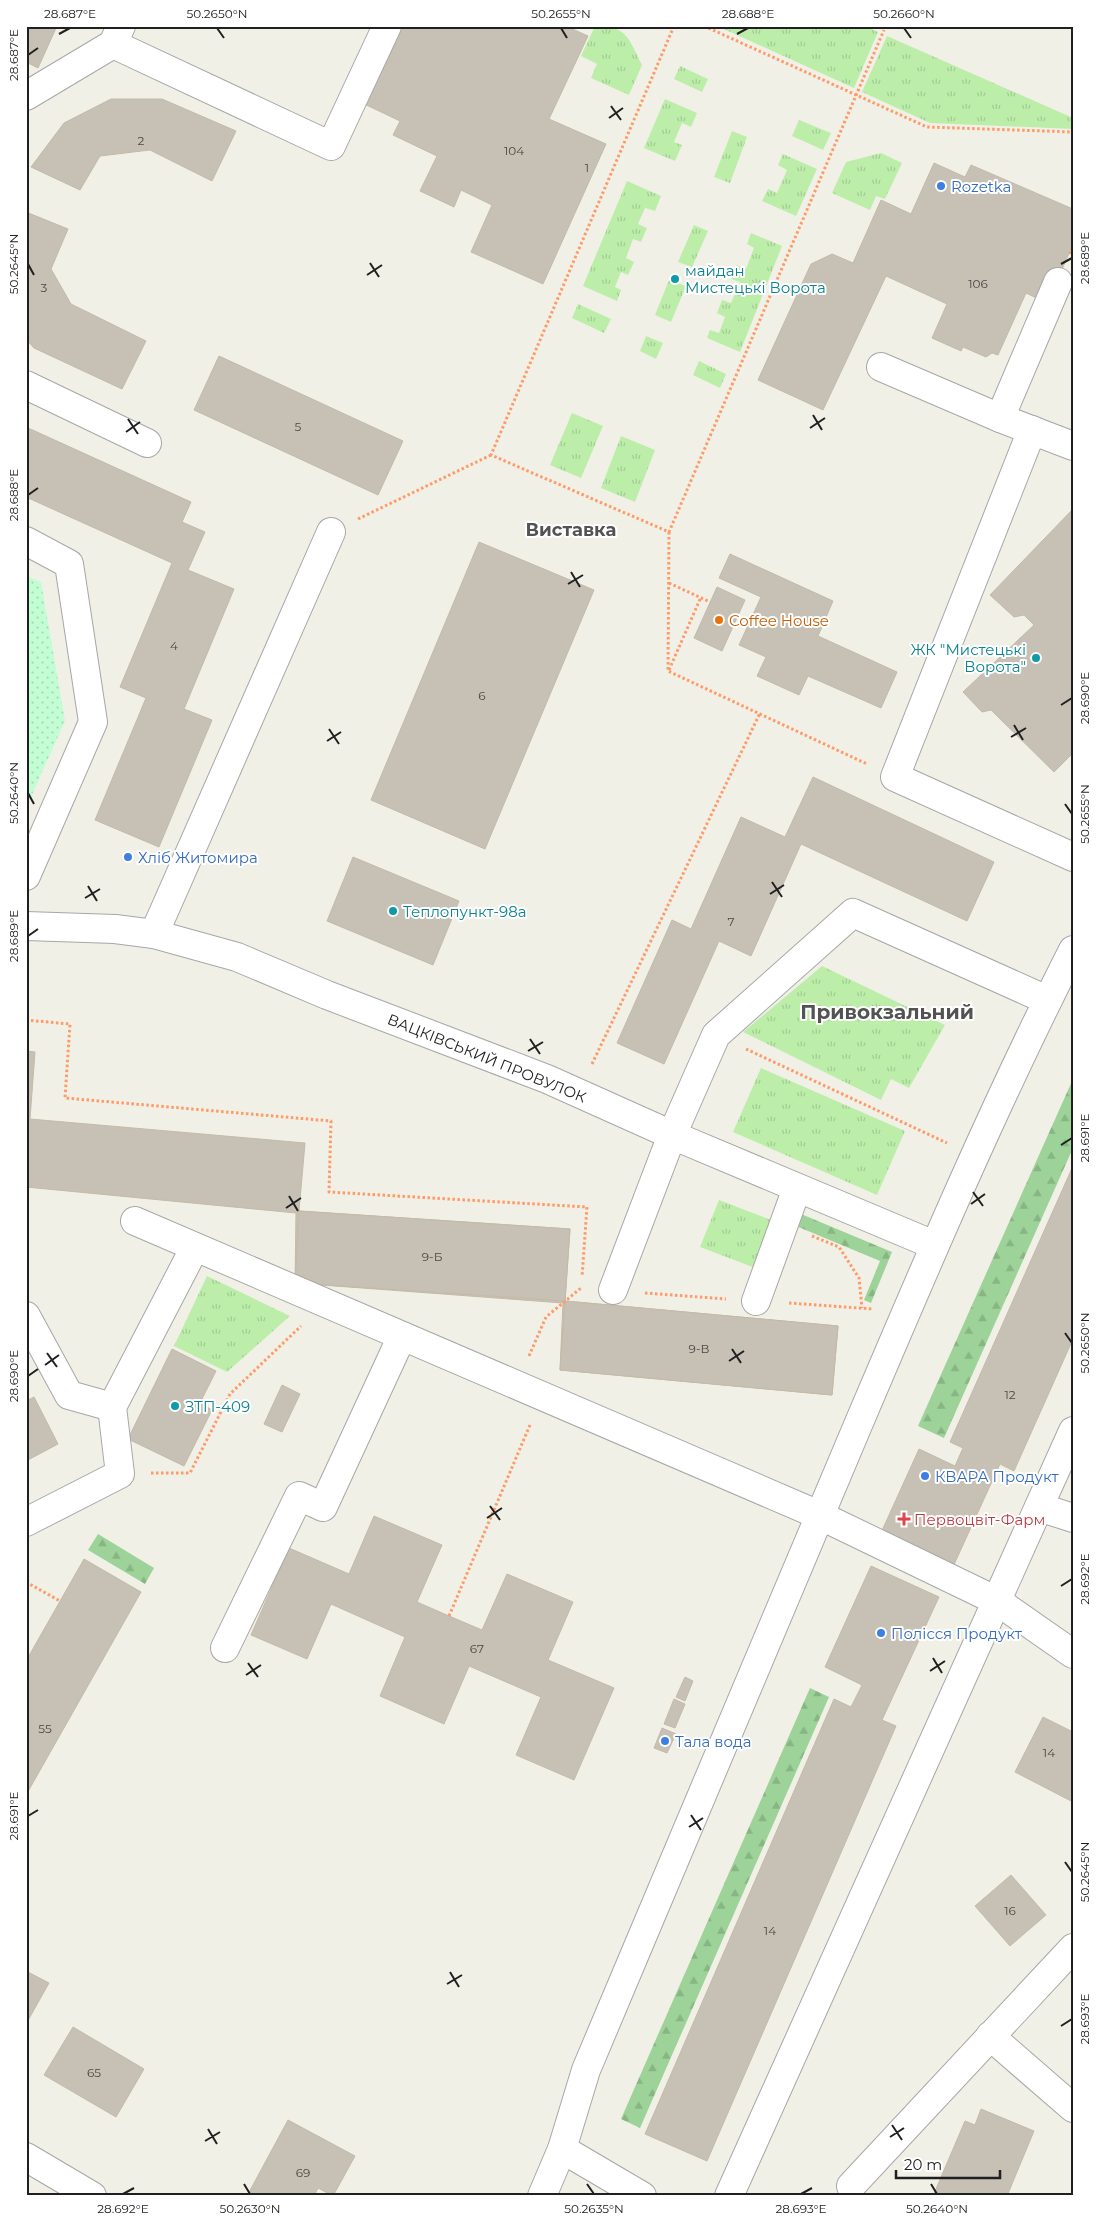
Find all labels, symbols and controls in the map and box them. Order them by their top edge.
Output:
text: 28.687°E [44,6,96,21]
text: 50.2650°N [187,6,247,21]
text: 50.2655°N [531,6,591,21]
text: 28.688°E [722,6,774,21]
text: 50.2660°N [873,6,935,21]
text: 28.687°E [6,29,21,81]
house number: 2 [138,133,145,148]
house number: 104 [504,143,524,158]
house number: 1 [585,160,589,175]
place label: Rozetka [951,177,1011,196]
marker: Rozetka [935,180,947,192]
text: 28.689°E [1077,232,1092,284]
text: 50.2645°N [6,234,21,294]
place label: майдан Мистецькі Ворота [685,261,826,297]
marker: майдан Мистецькі Ворота [669,273,681,285]
house number: 106 [968,276,988,291]
house number: 3 [41,280,48,295]
house number: 5 [295,419,302,434]
text: 28.688°E [6,469,21,521]
district label: Виставка [526,519,616,541]
place label: Coffee House [729,611,829,630]
marker: Coffee House [713,614,725,626]
house number: 4 [170,638,178,653]
place label: ЖК "Мистецькі Ворота" [910,640,1026,676]
marker: ЖК "Мистецькі Ворота" [1030,652,1042,664]
text: 28.690°E [1077,672,1092,724]
house number: 6 [478,688,486,703]
text: 50.2640°N [6,762,21,824]
text: 50.2655°N [1077,784,1092,844]
place label: Хліб Житомира [138,848,258,867]
marker: Хліб Житомира [122,851,134,863]
place label: Теплопункт-98а [403,902,527,921]
marker: Теплопункт-98а [387,905,399,917]
text: 28.689°E [6,910,21,962]
house number: 7 [727,914,735,929]
district label: Привокзальний [800,1000,974,1024]
street label: ВАЦКІВСЬКИЙ ПРОВУЛОК [385,1009,590,1107]
text: 28.691°E [1077,1113,1092,1163]
house number: 9-Б [422,1249,443,1264]
text: 50.2650°N [1077,1313,1092,1373]
house number: 9-В [689,1341,709,1356]
text: 28.690°E [6,1350,21,1402]
house number: 12 [1004,1387,1016,1402]
place label: ЗТП-409 [185,1397,250,1416]
marker: ЗТП-409 [169,1400,181,1412]
place label: КВАРА Продукт [935,1467,1059,1486]
marker: КВАРА Продукт [919,1470,931,1482]
place label: Первоцвіт-Фарм [914,1510,1045,1529]
marker: Первоцвіт-Фарм [898,1513,910,1525]
text: 28.692°E [1077,1553,1092,1605]
place label: Полісся Продукт [891,1624,1023,1643]
marker: Полісся Продукт [875,1627,887,1639]
house number: 67 [470,1641,484,1656]
house number: 55 [38,1721,52,1736]
place label: Тала вода [675,1732,751,1751]
marker: Тала вода [659,1735,671,1747]
house number: 14 [1043,1745,1055,1760]
text: 28.691°E [6,1791,21,1841]
text: 50.2645°N [1077,1842,1092,1902]
house number: 16 [1004,1903,1016,1918]
house number: 14 [764,1923,776,1938]
text: 28.693°E [1077,1993,1092,2045]
house number: 65 [87,2065,101,2080]
scale bar [896,2147,1000,2179]
text: 20 m [904,2155,942,2174]
house number: 69 [296,2165,310,2180]
text: 28.692°E [97,2201,149,2216]
text: 50.2630°N [220,2201,280,2216]
text: 50.2635°N [564,2201,624,2216]
text: 28.693°E [775,2201,827,2216]
text: 50.2640°N [906,2201,968,2216]

